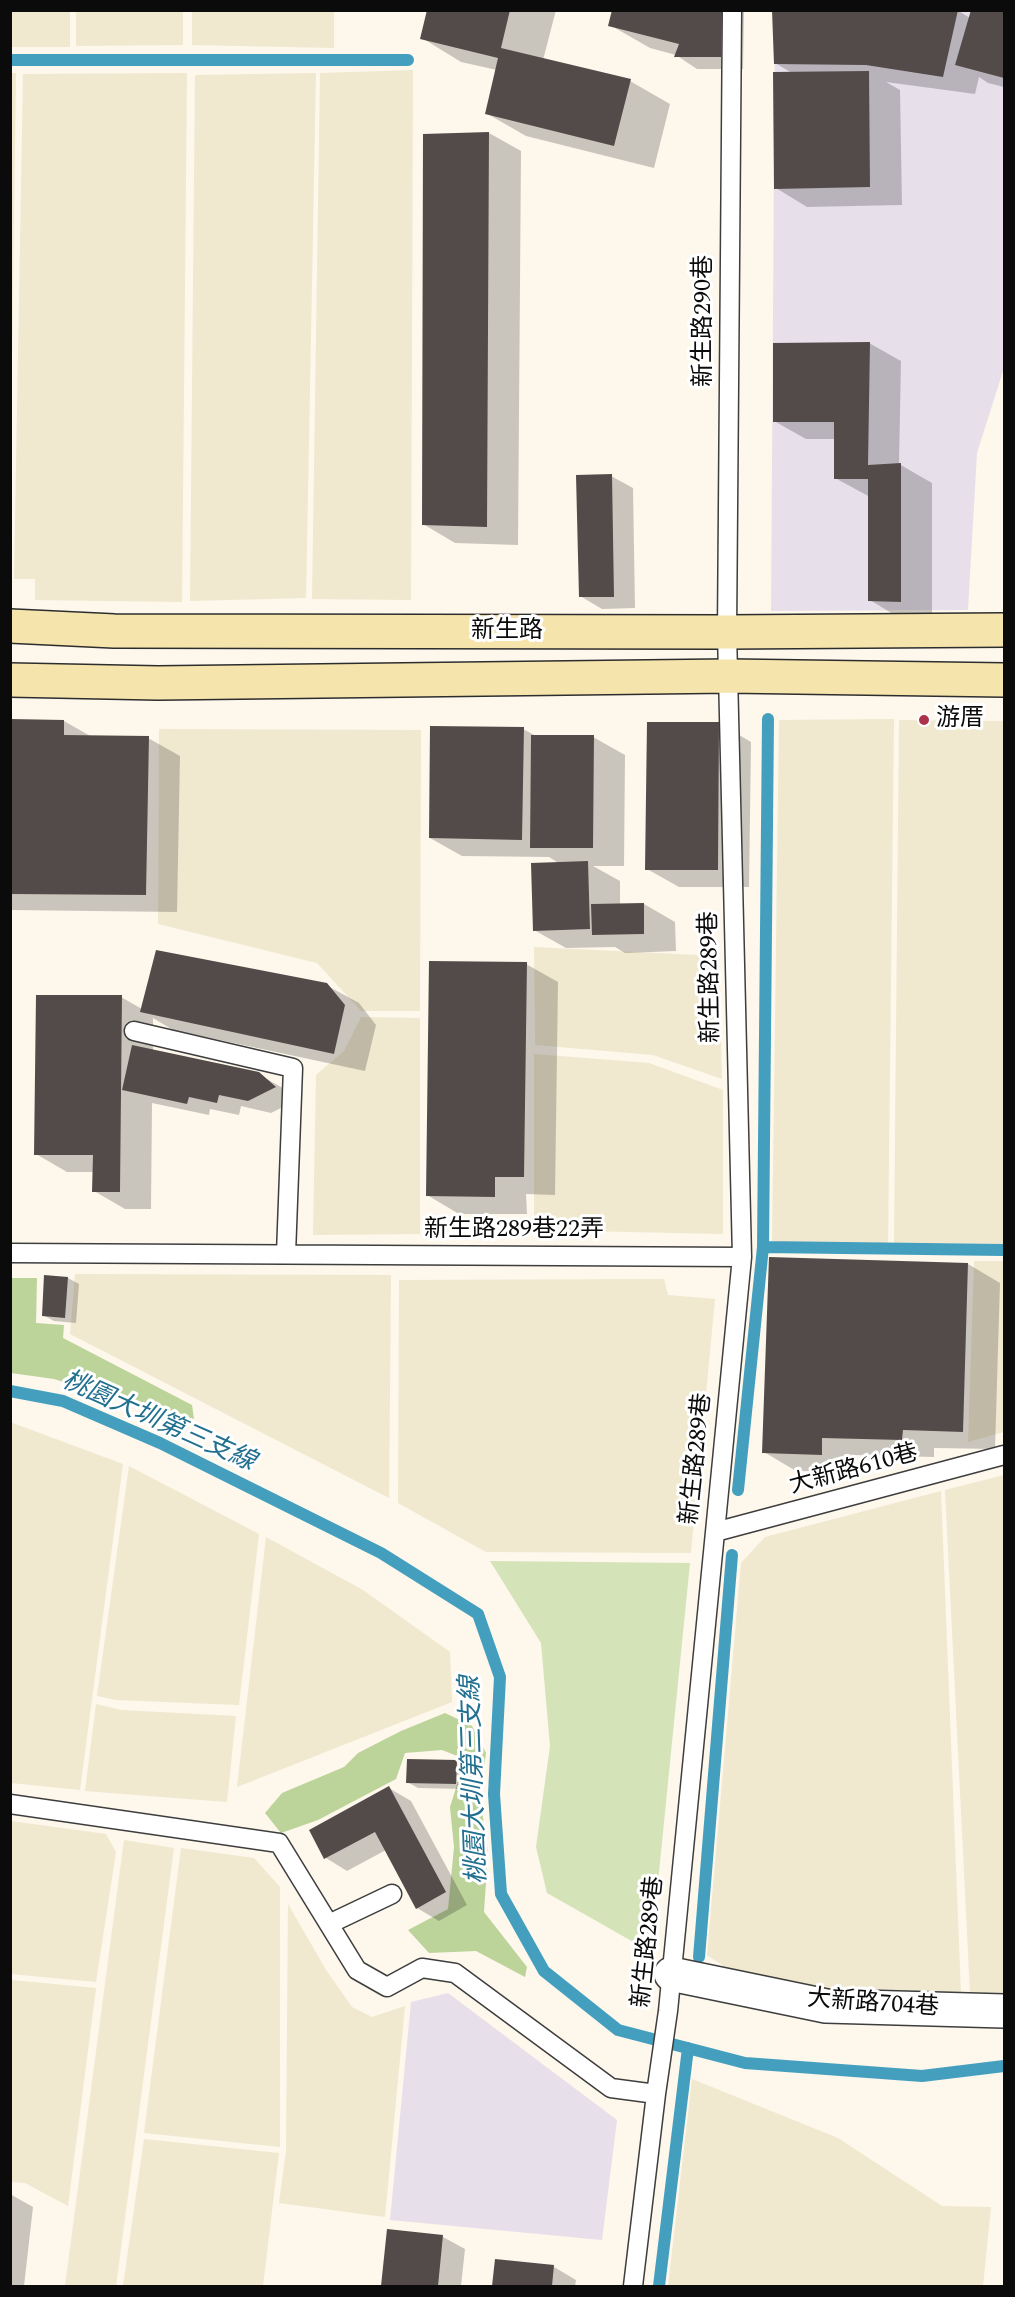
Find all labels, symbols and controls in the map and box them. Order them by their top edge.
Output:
street label: 新生路290巷 [691,255,719,387]
street label: 新生路 [471,618,543,646]
place label: 游厝 [936,706,984,734]
marker: 游厝 [917,713,931,727]
street label: 新生路289巷 [696,911,728,1043]
street label: 新生路289巷22弄 [424,1217,604,1245]
water label: 桃園大圳第三支線 [57,1366,259,1480]
street label: 新生路289巷 [677,1392,719,1526]
street label: 大新路610巷 [787,1440,921,1502]
water label: 桃園大圳第三支線 [457,1676,495,1884]
street label: 新生路289巷 [629,1875,671,2009]
street label: 大新路704巷 [806,1986,940,2024]

